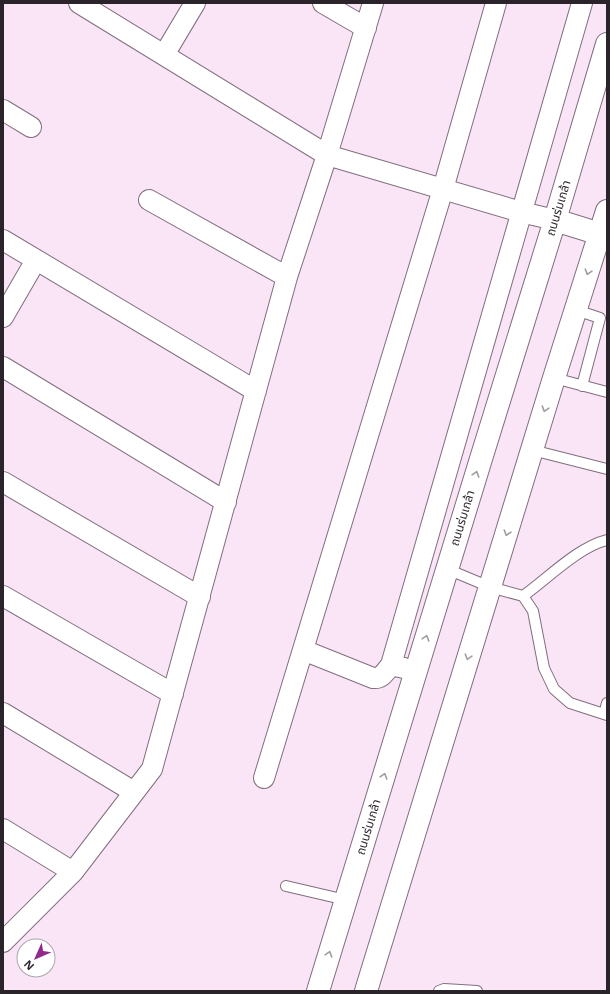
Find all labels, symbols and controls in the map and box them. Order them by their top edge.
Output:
street label: ถนนร่มเกล้า [541,178,575,238]
one-way arrow [585,268,593,275]
one-way arrow [541,405,550,412]
one-way arrow [471,470,480,477]
street label: ถนนร่มเกล้า [445,488,479,548]
one-way arrow [503,529,511,536]
one-way arrow [421,635,430,642]
one-way arrow [464,654,473,661]
one-way arrow [379,772,388,779]
street label: ถนนร่มเกล้า [351,797,385,857]
north arrow [16,938,56,978]
one-way arrow [324,950,333,957]
text: N [20,957,37,974]

